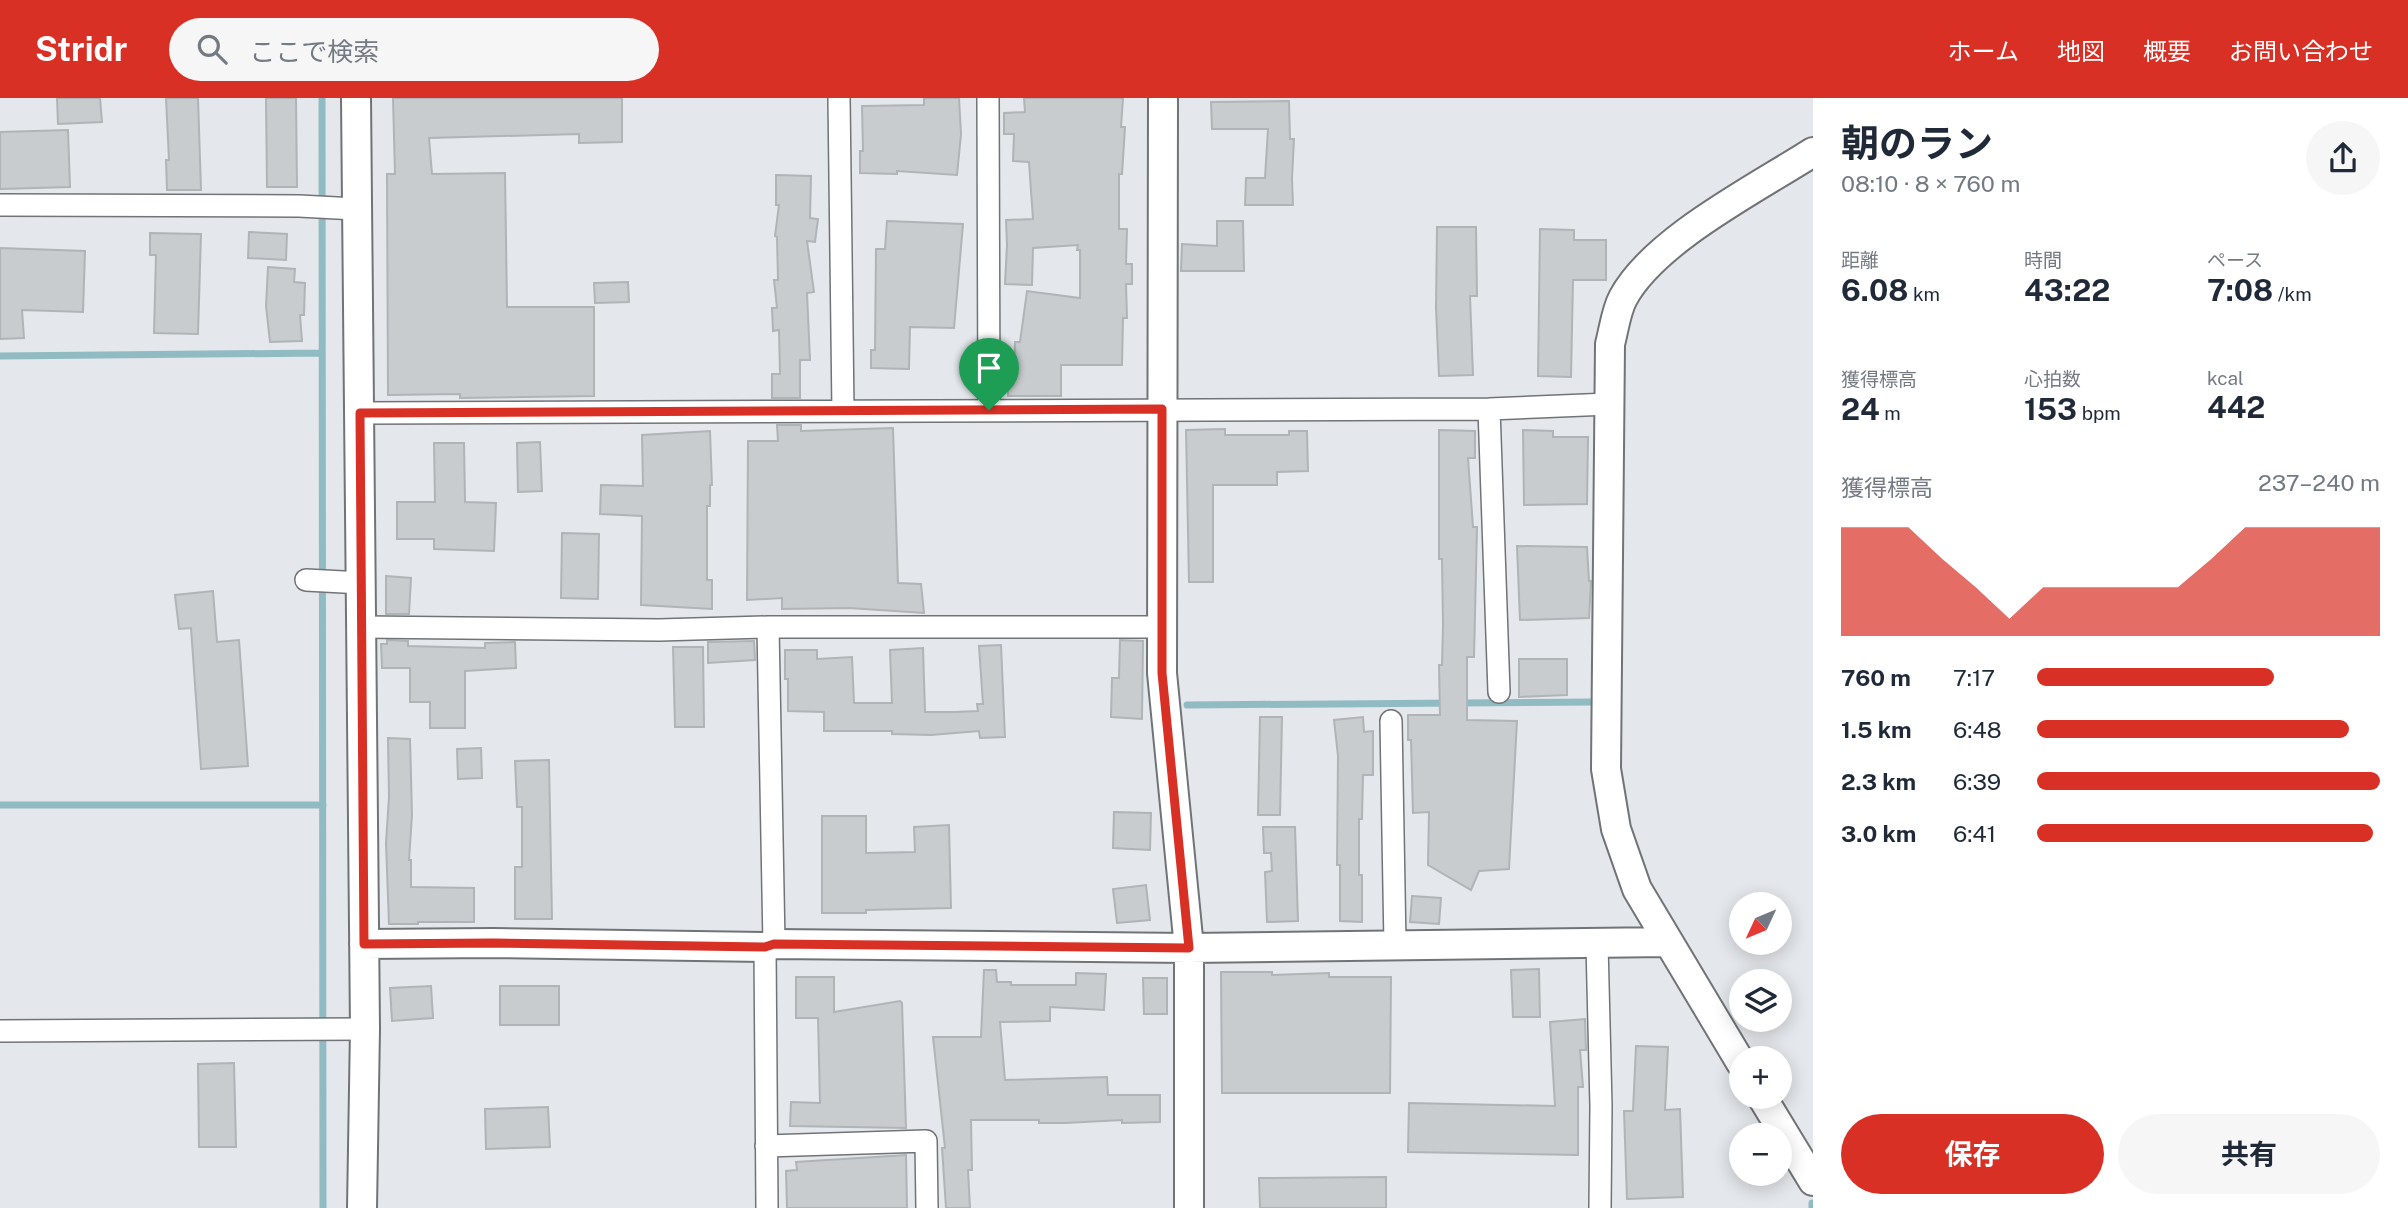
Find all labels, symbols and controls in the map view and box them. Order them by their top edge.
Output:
search box [169,18,659,81]
text: Stridr [35,30,127,68]
icon: search [193,30,231,68]
text: ここで検索 [249,36,379,67]
text: ホーム [1948,37,2019,65]
text: 地図 [2057,37,2105,65]
text: 概要 [2143,37,2191,65]
text: お問い合わせ [2229,37,2373,65]
text: 朝のラン [1841,121,1993,166]
button: share [2306,121,2380,195]
text: 08:10 · 8 × 760 m [1841,170,2020,197]
text: 距離 [1841,249,1879,271]
text: 時間 [2024,249,2062,271]
text: ペース [2207,249,2263,271]
text: 6.08 [1841,272,1908,308]
text: 43:22 [2024,272,2110,308]
text: 7:08 [2207,272,2273,308]
text: km [1908,283,1940,305]
text: /km [2273,283,2312,305]
pin [959,338,1019,410]
icon: arrive [970,349,1008,387]
text: kcal [2207,367,2244,389]
text: 獲得標高 [1841,368,1917,390]
text: 心拍数 [2024,368,2081,390]
text: 442 [2207,389,2265,425]
text: 24 [1841,391,1880,427]
text: 153 [2024,391,2077,427]
text: m [1880,402,1901,424]
text: bpm [2077,402,2121,424]
text: 237–240 m [2258,469,2380,496]
text: 獲得標高 [1841,474,1933,501]
text: 760 m [1841,664,1911,691]
text: 7:17 [1953,664,1995,691]
text: 1.5 km [1841,716,1912,743]
text: 6:48 [1953,716,2002,743]
text: 2.3 km [1841,768,1916,795]
text: 6:39 [1953,768,2001,795]
text: 3.0 km [1841,820,1916,847]
text: 6:41 [1953,820,1996,847]
north arrow [1729,892,1792,956]
map controls [1729,892,1792,1186]
button: layers [1729,969,1792,1032]
button: + [1729,1046,1792,1109]
button: 保存 [1841,1114,2104,1194]
button: 共有 [2118,1114,2380,1194]
button: − [1729,1123,1792,1186]

